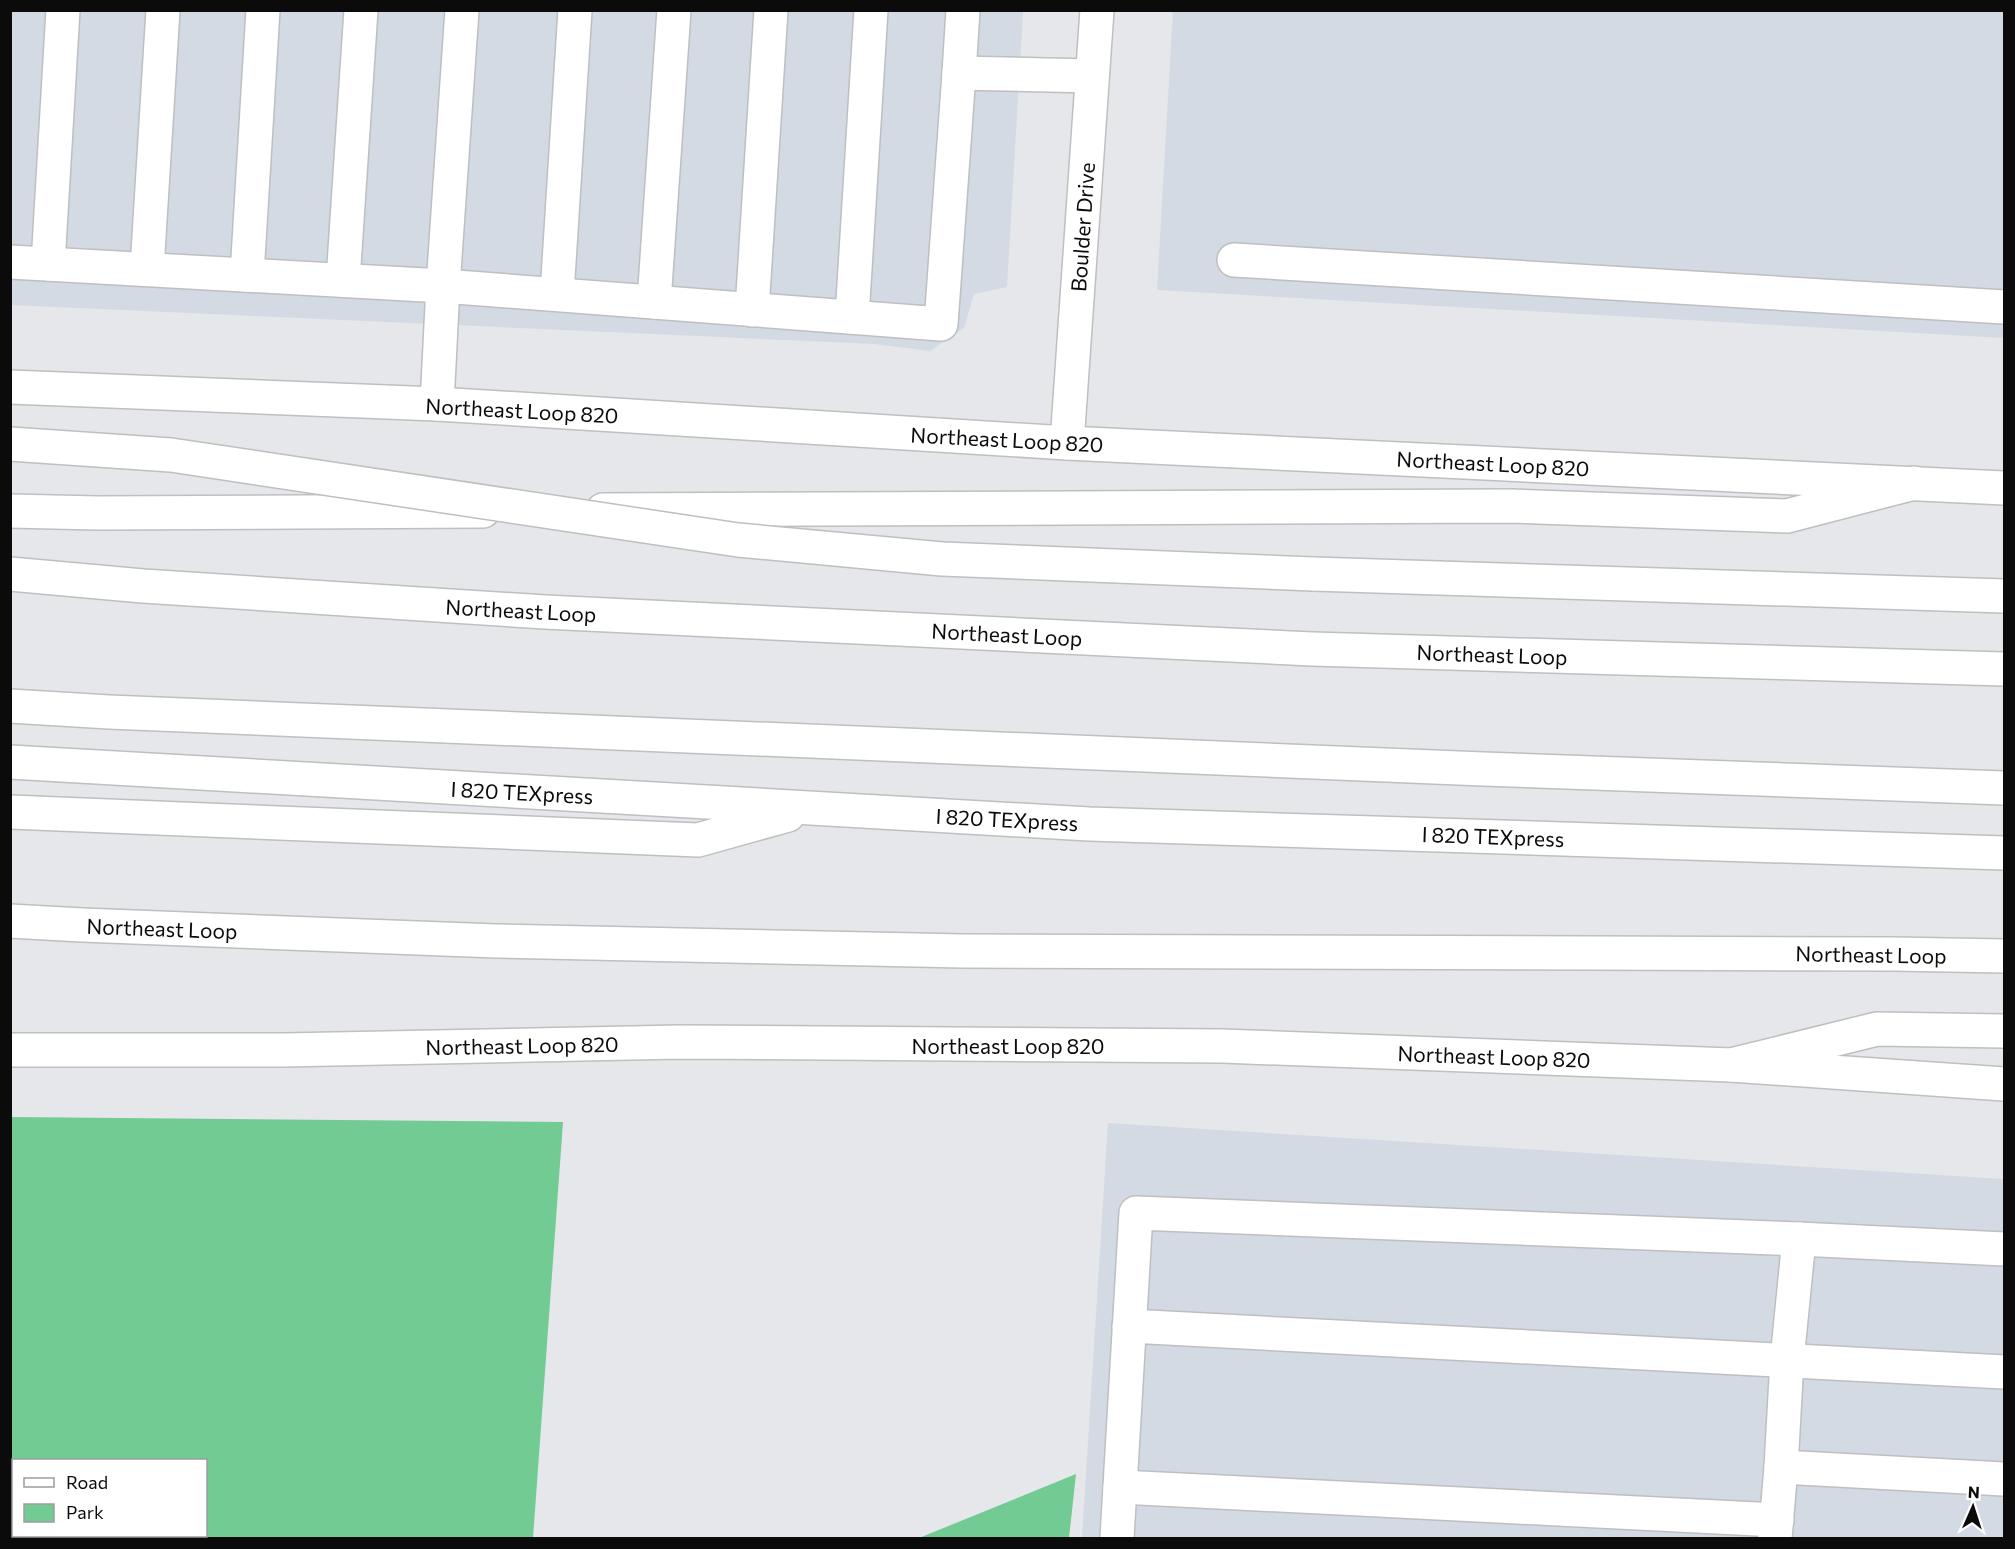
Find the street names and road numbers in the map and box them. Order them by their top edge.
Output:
street label: Boulder Drive [1065,162,1099,292]
street label: Northeast Loop 820 [425,392,619,428]
street label: Northeast Loop 820 [910,421,1104,457]
street label: Northeast Loop 820 [1396,445,1590,481]
street label: Northeast Loop [445,594,597,626]
street label: Northeast Loop [931,618,1083,650]
street label: Northeast Loop [1416,639,1568,669]
street label: I 820 TEXpress [450,776,594,808]
street label: I 820 TEXpress [935,803,1079,835]
street label: I 820 TEXpress [1421,821,1565,851]
street label: Northeast Loop [86,913,238,943]
street label: Northeast Loop [1795,940,1947,968]
street label: Northeast Loop 820 [425,1031,619,1059]
street label: Northeast Loop 820 [911,1033,1105,1058]
street label: Northeast Loop 820 [1397,1040,1591,1072]

